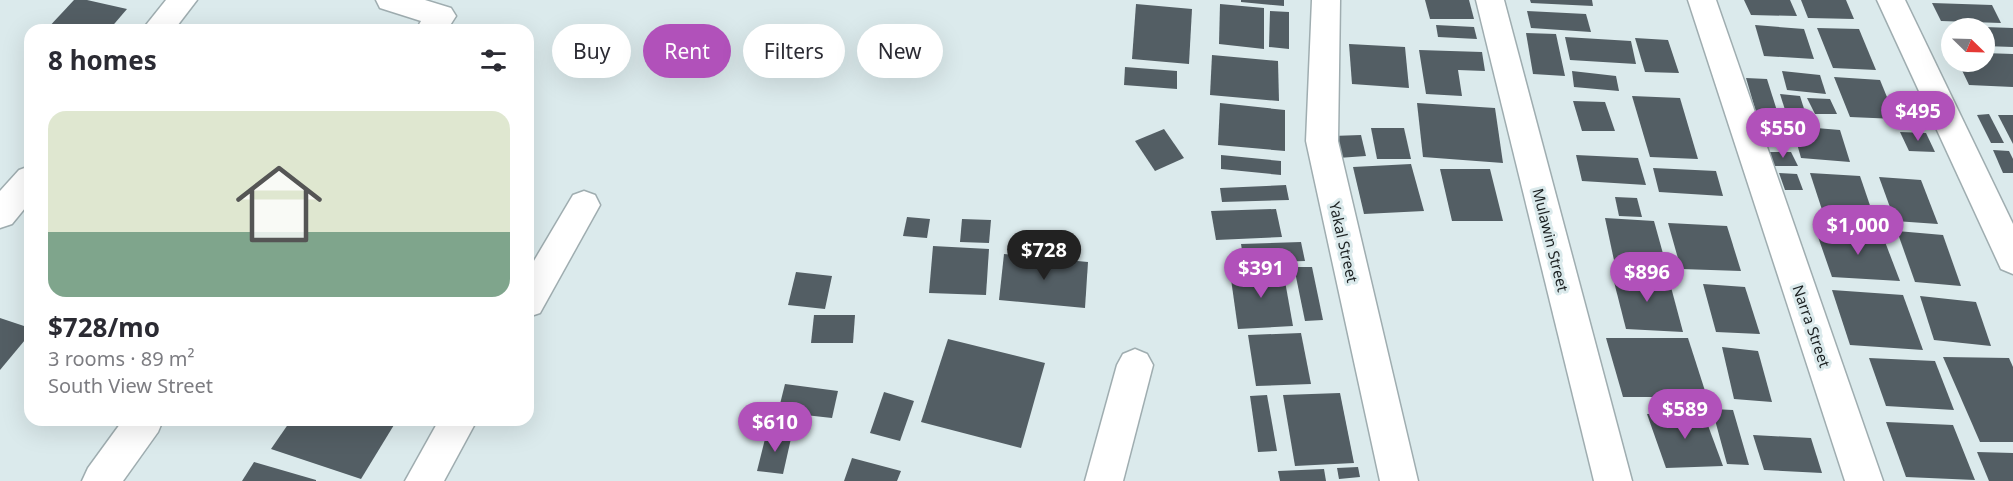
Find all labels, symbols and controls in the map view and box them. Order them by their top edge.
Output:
north arrow [1941,18,1995,72]
map controls [1941,18,1995,72]
chip: Buy [552,24,631,78]
chip: Rent [643,24,731,78]
chip: Filters [743,24,845,78]
chip: New [857,24,943,78]
text: 8 homes [48,42,157,78]
icon: filters [477,44,510,77]
pin: $495 [1882,91,1954,142]
text: $495 [1895,97,1941,124]
pin: $550 [1747,108,1819,159]
text: $550 [1760,114,1806,141]
icon: home [225,150,333,258]
street label: Mulawin Street [1528,186,1574,294]
street label: Yakal Street [1325,200,1363,285]
pin: $1,000 [1809,205,1907,256]
text: $1,000 [1827,211,1889,238]
pin: $728 [1008,230,1080,281]
text: $728 [1021,236,1067,263]
pin: $391 [1225,248,1297,299]
pin: $896 [1611,252,1683,303]
text: $391 [1238,254,1284,281]
text: $896 [1624,258,1670,285]
street label: Narra Street [1789,282,1836,371]
text: $728/mo [48,309,160,345]
text: 3 rooms · 89 m² [48,345,195,372]
text: South View Street [48,372,213,399]
pin: $589 [1649,389,1721,440]
text: $589 [1662,395,1708,422]
pin: $610 [739,402,811,453]
text: $610 [752,408,798,435]

